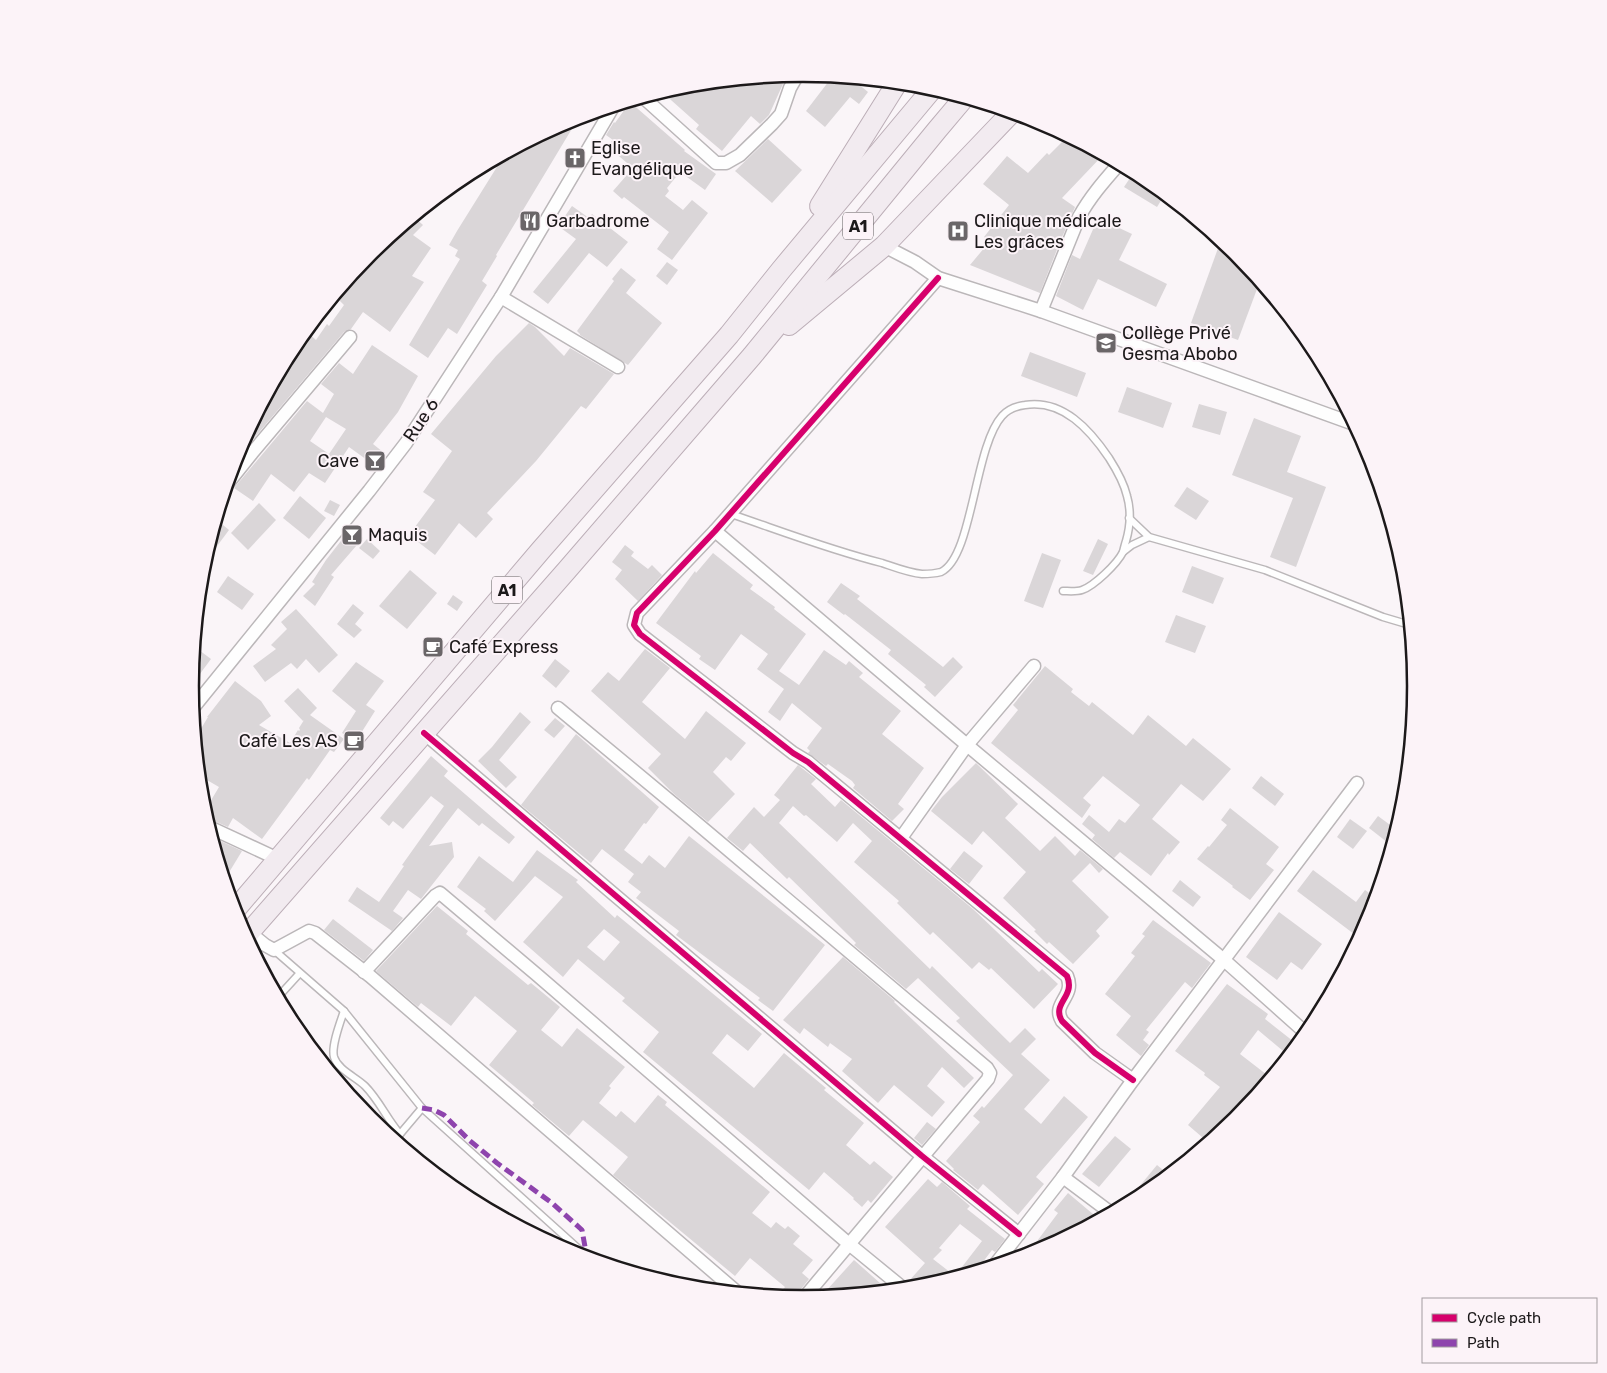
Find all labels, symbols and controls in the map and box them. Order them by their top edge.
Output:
place label: Eglise Evangélique [591,137,693,180]
church icon: Eglise Evangélique [563,146,587,170]
restaurant icon: Garbadrome [518,209,542,233]
place label: Garbadrome [546,210,649,232]
place label: Clinique médicale Les grâces [974,210,1122,253]
road number: A1 [843,212,873,240]
hospital icon: Clinique médicale Les grâces [946,219,970,243]
place label: Collège Privé Gesma Abobo [1122,322,1238,365]
school or university icon: Collège Privé Gesma Abobo [1094,331,1118,355]
street label: Rue 6 [398,394,444,446]
bar icon: Cave [363,449,387,473]
place label: Cave [318,450,359,472]
bar icon: Maquis [340,523,364,547]
place label: Maquis [368,524,427,546]
road number: A1 [492,576,522,604]
cafe icon: Café Express [421,635,445,659]
place label: Café Express [449,636,559,658]
cafe icon: Café Les AS [342,729,366,753]
place label: Café Les AS [239,730,338,752]
legend [1422,1298,1597,1363]
text: Cycle path [1467,1309,1541,1327]
text: Path [1467,1334,1500,1352]

